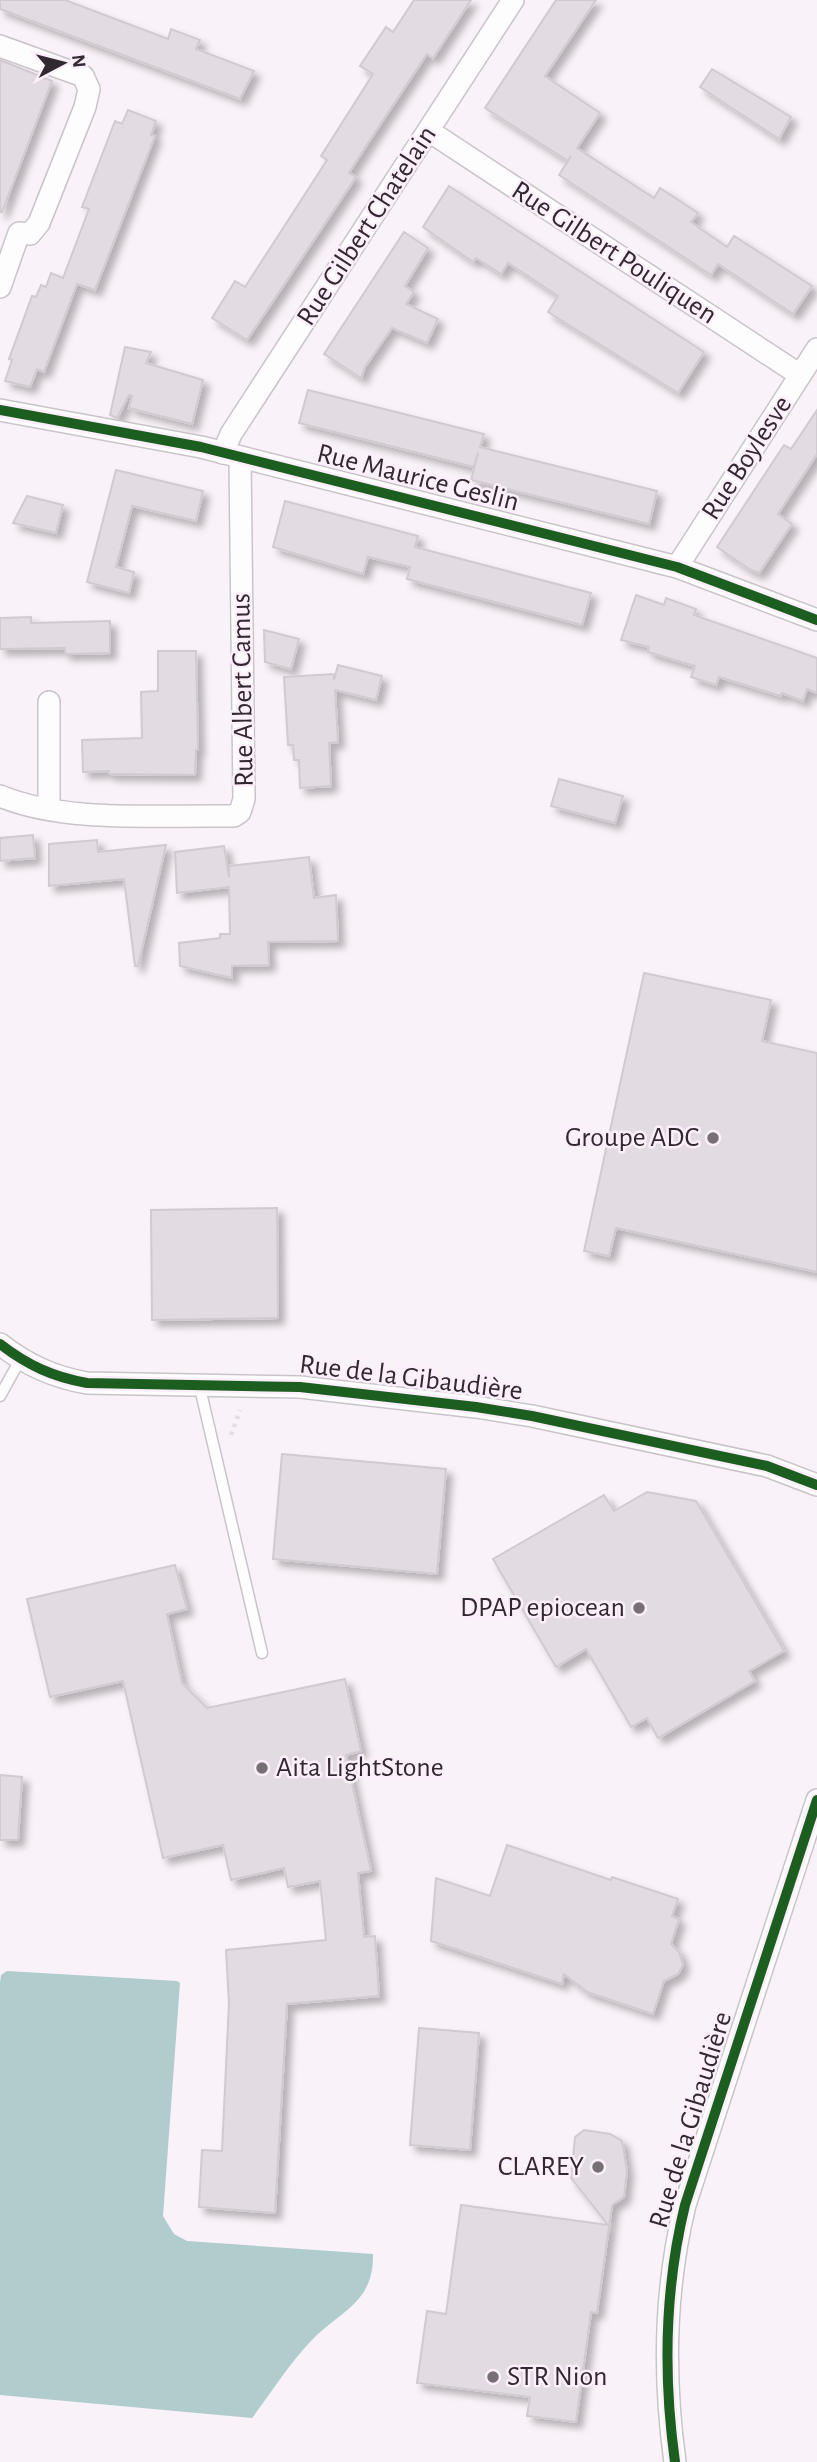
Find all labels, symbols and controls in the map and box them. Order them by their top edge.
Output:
north arrow [28,28,98,98]
text: N [68,53,89,69]
street label: Rue Gilbert Chatelain [292,121,442,331]
street label: Rue Gilbert Pouliquen [507,176,721,330]
street label: Rue Boylesve [697,391,797,525]
street label: Rue Maurice Geslin [314,439,522,517]
street label: Rue Albert Camus [227,593,259,787]
place label: Groupe ADC [565,1124,699,1152]
marker: Groupe ADC [705,1130,721,1146]
street label: Rue de la Gibaudière [298,1350,524,1406]
place label: DPAP epiocean [460,1594,625,1622]
marker: DPAP epiocean [631,1600,647,1616]
place label: Aita LightStone [276,1754,444,1782]
marker: Aita LightStone [254,1760,270,1776]
street label: Rue de la Gibaudière [645,2009,737,2231]
place label: CLAREY [498,2153,584,2181]
marker: CLAREY [590,2159,606,2175]
place label: STR Nion [507,2363,607,2391]
marker: STR Nion [485,2369,501,2385]

